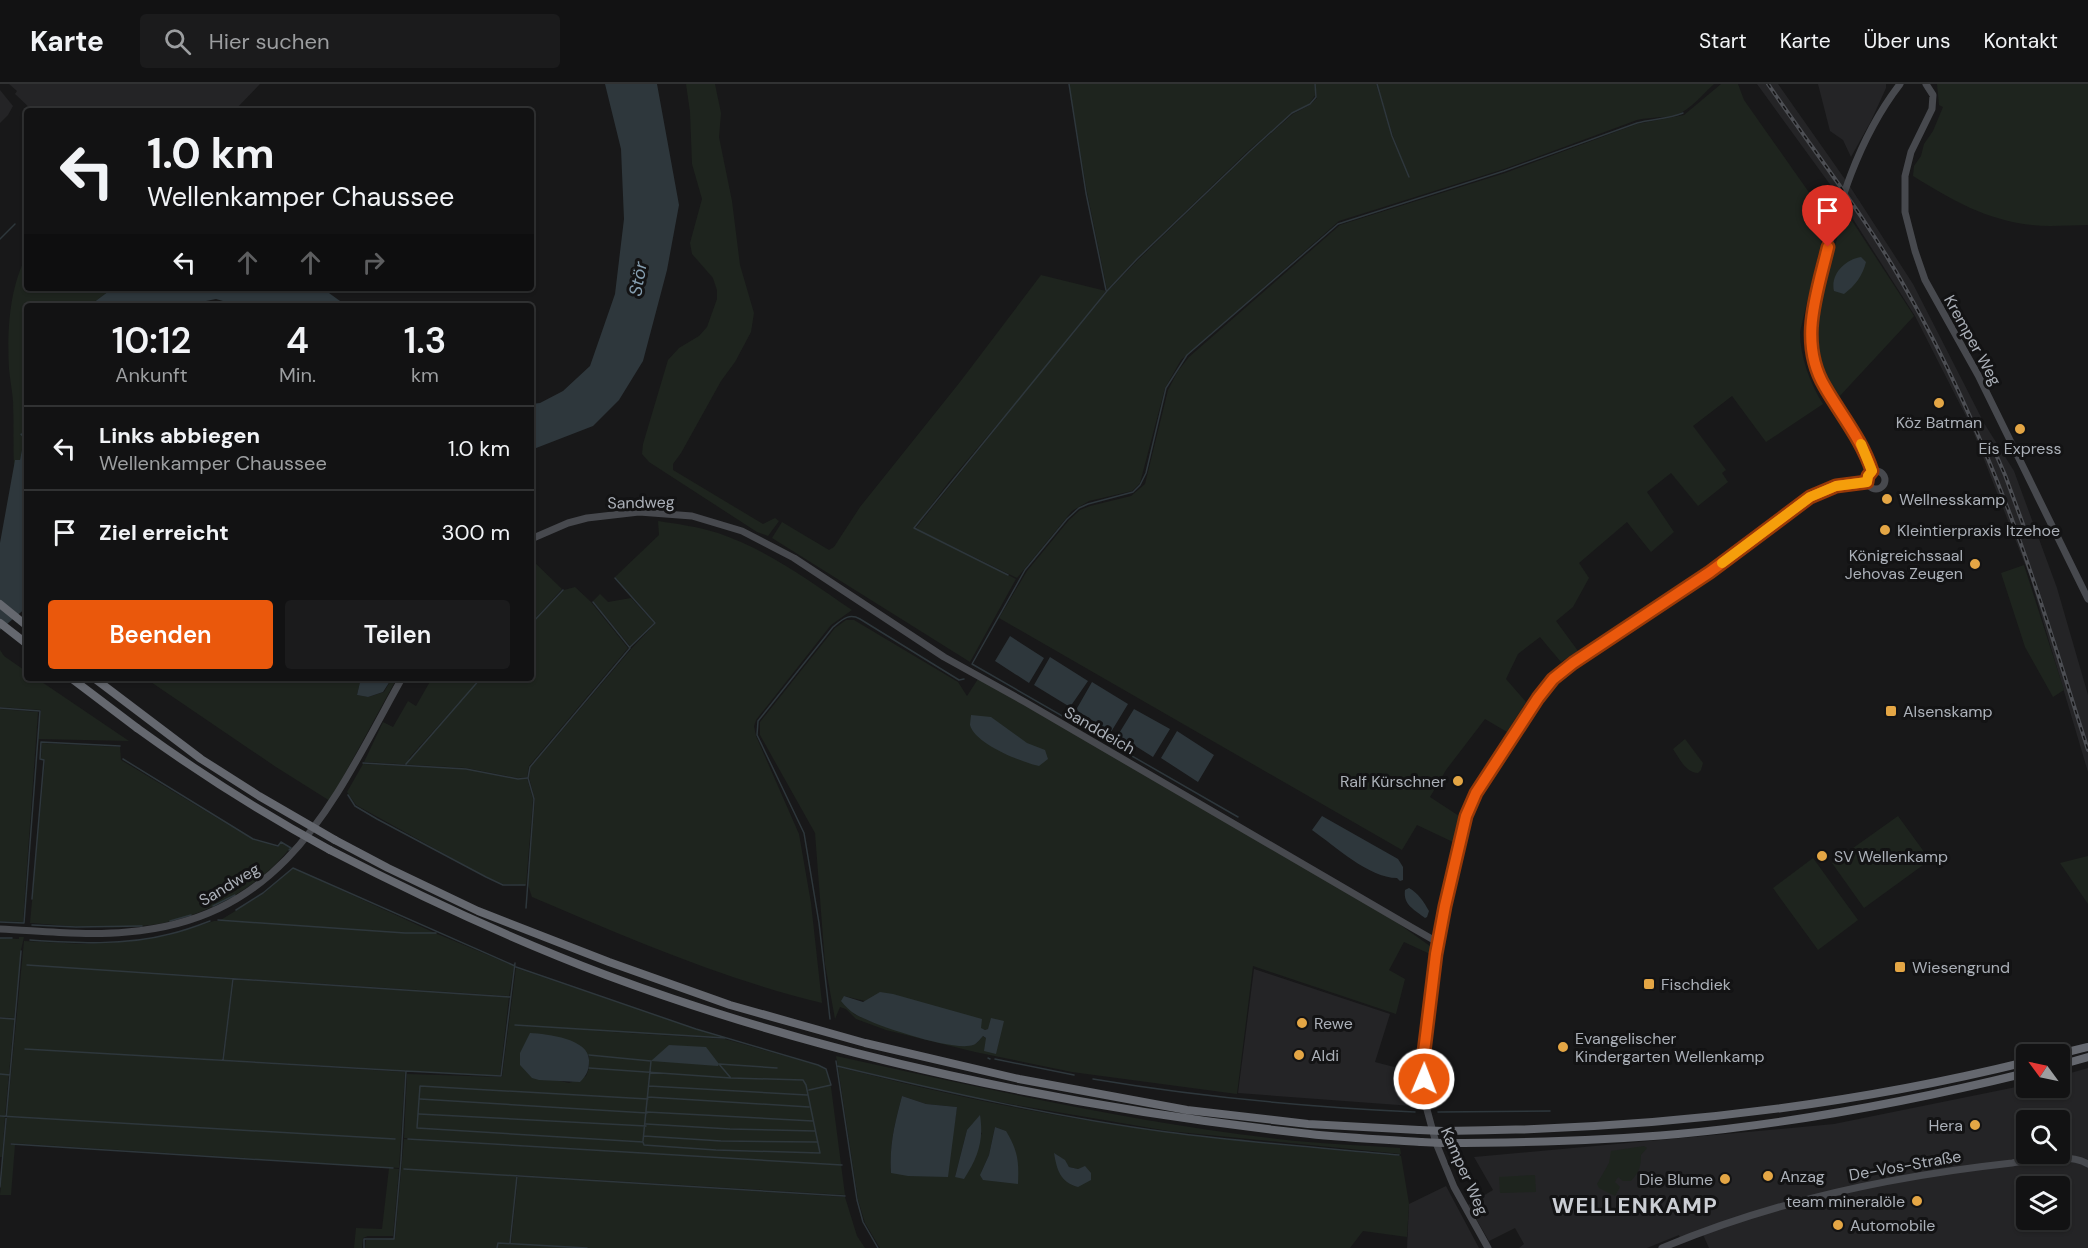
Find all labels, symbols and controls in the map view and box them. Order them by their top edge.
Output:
search box [140,14,560,68]
text: Karte [30,23,104,60]
icon: search [161,25,194,58]
text: Hier suchen [209,27,330,56]
text: Start [1699,27,1747,55]
text: Karte [1780,27,1831,55]
text: Über uns [1864,27,1950,55]
text: Kontakt [1983,27,2058,55]
text: 1.0 km [147,126,274,181]
icon: left [48,132,126,210]
text: Wellenkamper Chaussee [147,179,454,214]
pin [1802,185,1853,247]
icon: arrive [1811,194,1844,227]
icon: left [168,246,201,279]
icon: ahead [231,246,264,279]
icon: ahead [294,246,327,279]
icon: right [357,246,390,279]
water label: Stör [623,259,653,298]
street label: Kremper Weg [1939,291,2006,389]
text: 10:12 [112,317,191,364]
text: 4 [286,317,309,364]
text: 1.3 [404,317,446,364]
text: Ankunft [115,362,188,388]
text: Min. [279,362,316,388]
text: km [411,362,439,388]
marker: Köz Batman [1932,396,1946,410]
place label: Köz Batman [1896,412,1982,433]
text: Links abbiegen [99,421,260,450]
marker: Eis Express [2013,422,2027,436]
icon: left [48,432,81,465]
text: 1.0 km [448,434,510,463]
place label: Eis Express [1979,438,2061,459]
text: Wellenkamper Chaussee [99,450,327,476]
place label: Wellnesskamp [1899,489,2005,510]
street label: Sandweg [607,491,675,514]
marker: Wellnesskamp [1880,492,1894,506]
icon: arrive [48,516,81,549]
text: Ziel erreicht [99,518,229,547]
text: 300 m [441,518,510,547]
place label: Kleintierpraxis Itzehoe [1897,520,2060,541]
marker: Kleintierpraxis Itzehoe [1878,523,1892,537]
place label: Königreichssaal Jehovas Zeugen [1845,545,1963,584]
marker: Königreichssaal Jehovas Zeugen [1968,557,1982,571]
button: Beenden [48,600,273,669]
button: Teilen [285,600,510,669]
place label: Alsenskamp [1903,701,1993,722]
street label: Sanddeich [1061,702,1139,759]
marker: Alsenskamp [1884,704,1898,718]
place label: Ralf Kürschner [1340,771,1446,792]
marker: Ralf Kürschner [1451,774,1465,788]
place label: SV Wellenkamp [1834,846,1948,867]
marker: SV Wellenkamp [1815,849,1829,863]
street label: Sandweg [195,858,263,911]
place label: Wiesengrund [1912,957,2010,978]
marker: Wiesengrund [1893,960,1907,974]
place label: Fischdiek [1661,974,1731,995]
marker: Fischdiek [1642,977,1656,991]
place label: Rewe [1314,1013,1353,1034]
marker: Rewe [1295,1016,1309,1030]
place label: Evangelischer Kindergarten Wellenkamp [1575,1028,1765,1067]
marker: Evangelischer Kindergarten Wellenkamp [1556,1040,1570,1054]
north arrow [2016,1044,2070,1098]
map controls [2016,1044,2070,1230]
place label: Aldi [1311,1045,1339,1066]
position arrow [1392,1047,1456,1111]
marker: Aldi [1292,1048,1306,1062]
button: search [2016,1110,2070,1164]
place label: Hera [1928,1115,1963,1136]
marker: Hera [1968,1118,1982,1132]
street label: Kamper Weg [1436,1124,1493,1218]
street label: De-Vos-Straße [1847,1145,1963,1186]
place label: Anzag [1780,1166,1825,1187]
place label: Die Blume [1639,1169,1713,1190]
marker: Anzag [1761,1169,1775,1183]
marker: Die Blume [1718,1172,1732,1186]
button: layers [2016,1176,2070,1230]
district label: WELLENKAMP [1552,1191,1718,1220]
place label: team mineralöle [1786,1191,1905,1212]
marker: team mineralöle [1910,1194,1924,1208]
place label: Automobile [1850,1215,1935,1236]
marker: Automobile [1831,1218,1845,1232]

